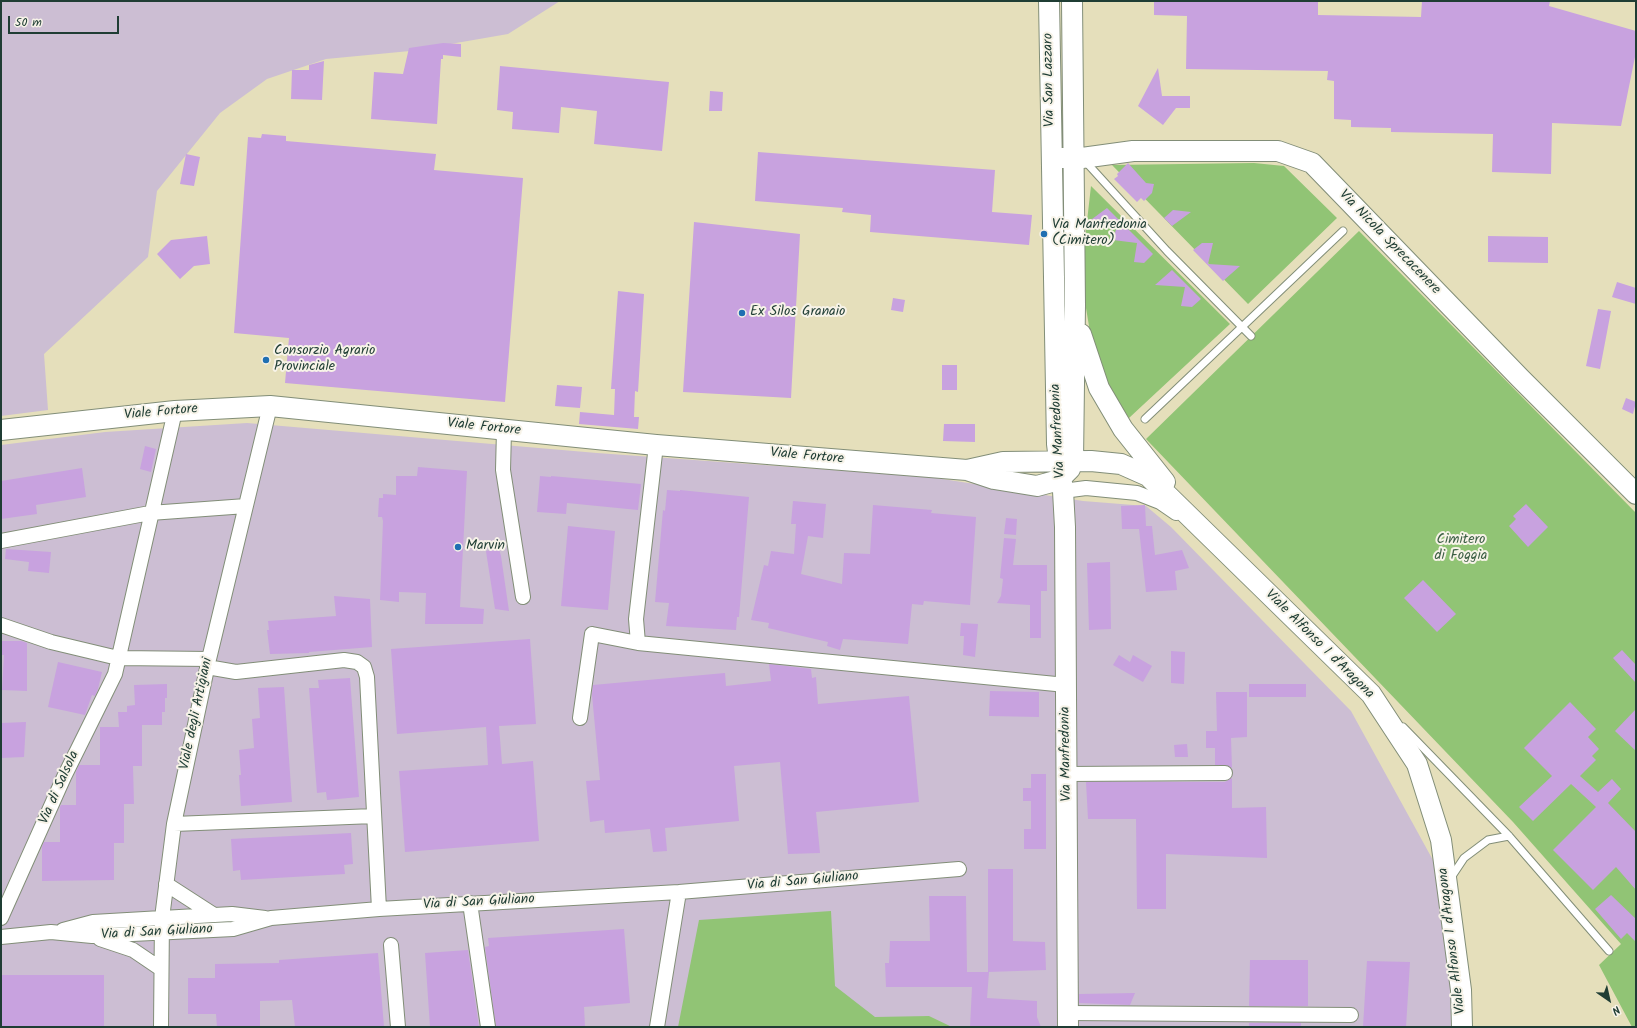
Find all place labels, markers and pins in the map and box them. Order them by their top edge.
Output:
place label: Via Manfredonia (Cimitero) [1052,218,1147,250]
marker: Via Manfredonia (Cimitero) [1039,229,1049,239]
place label: Ex Silos Granaio [750,305,845,321]
marker: Ex Silos Granaio [737,308,747,318]
place label: Consorzio Agrario Provinciale [274,344,375,376]
marker: Consorzio Agrario Provinciale [261,355,271,365]
place label: Marvin [466,539,505,555]
marker: Marvin [453,542,463,552]

